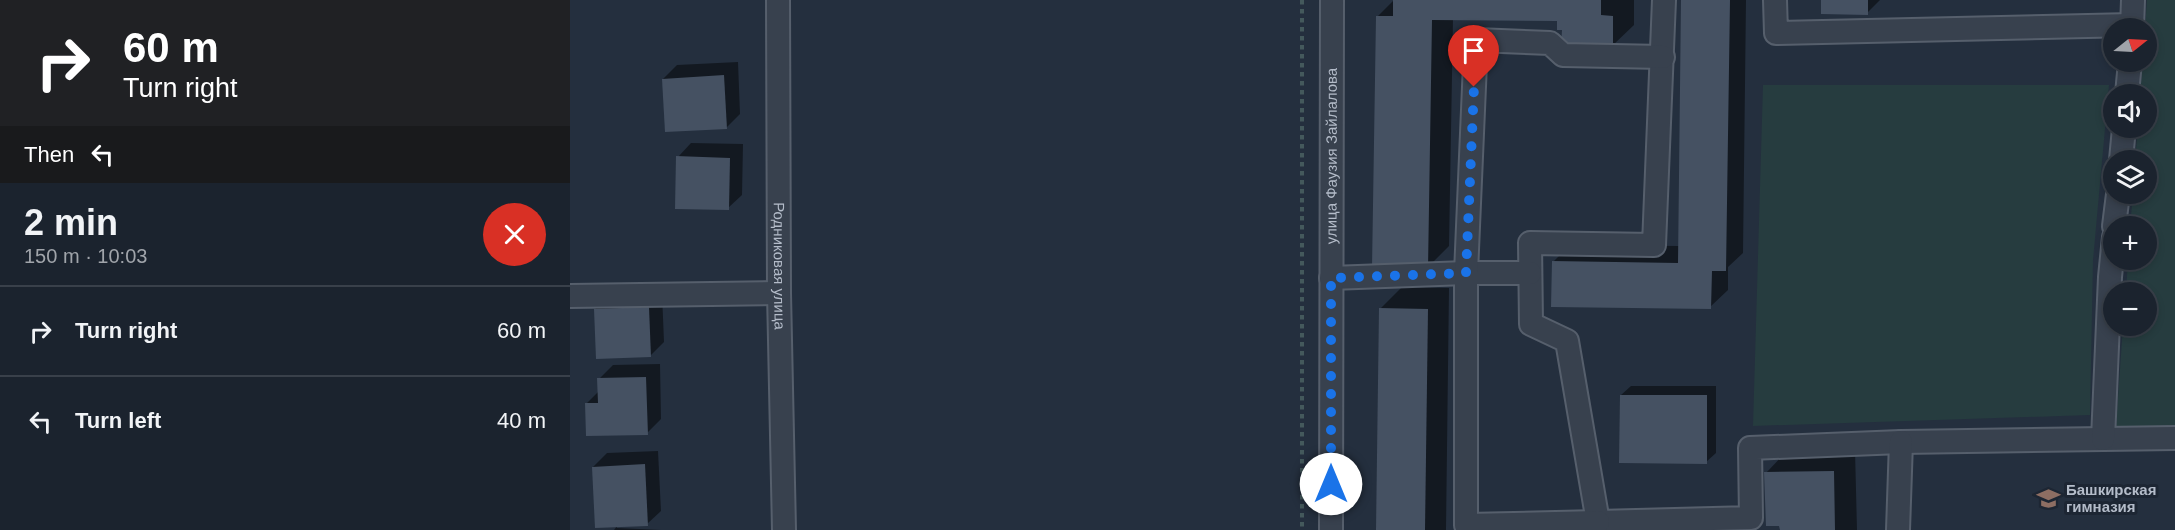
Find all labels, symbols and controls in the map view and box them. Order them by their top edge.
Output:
north arrow [2103,18,2157,72]
map controls [2103,18,2157,336]
icon: right [24,24,102,102]
text: 60 m [123,24,219,71]
pin [1448,25,1499,87]
icon: arrive [1457,34,1490,67]
street label: улица Фаузия Зайлалова [1323,67,1340,244]
text: Turn right [123,73,238,103]
button: sound [2103,84,2157,138]
icon: left [86,138,119,171]
text: Then [24,142,74,167]
button: layers [2103,150,2157,204]
text: 2 min [24,202,118,243]
street label: Родниковая улица [771,202,789,331]
button: close [483,203,546,266]
button: + [2103,216,2157,270]
text: 150 m · 10:03 [24,245,147,267]
button: − [2103,282,2157,336]
icon: right [24,315,57,348]
text: Turn right [75,318,177,343]
text: 60 m [497,318,546,343]
icon: left [24,405,57,438]
text: Turn left [75,408,161,433]
text: 40 m [497,408,546,433]
position arrow [1299,452,1363,516]
place label: Башкирская гимназия [2066,481,2156,515]
school or university icon: Башкирская гимназия [2035,486,2061,512]

